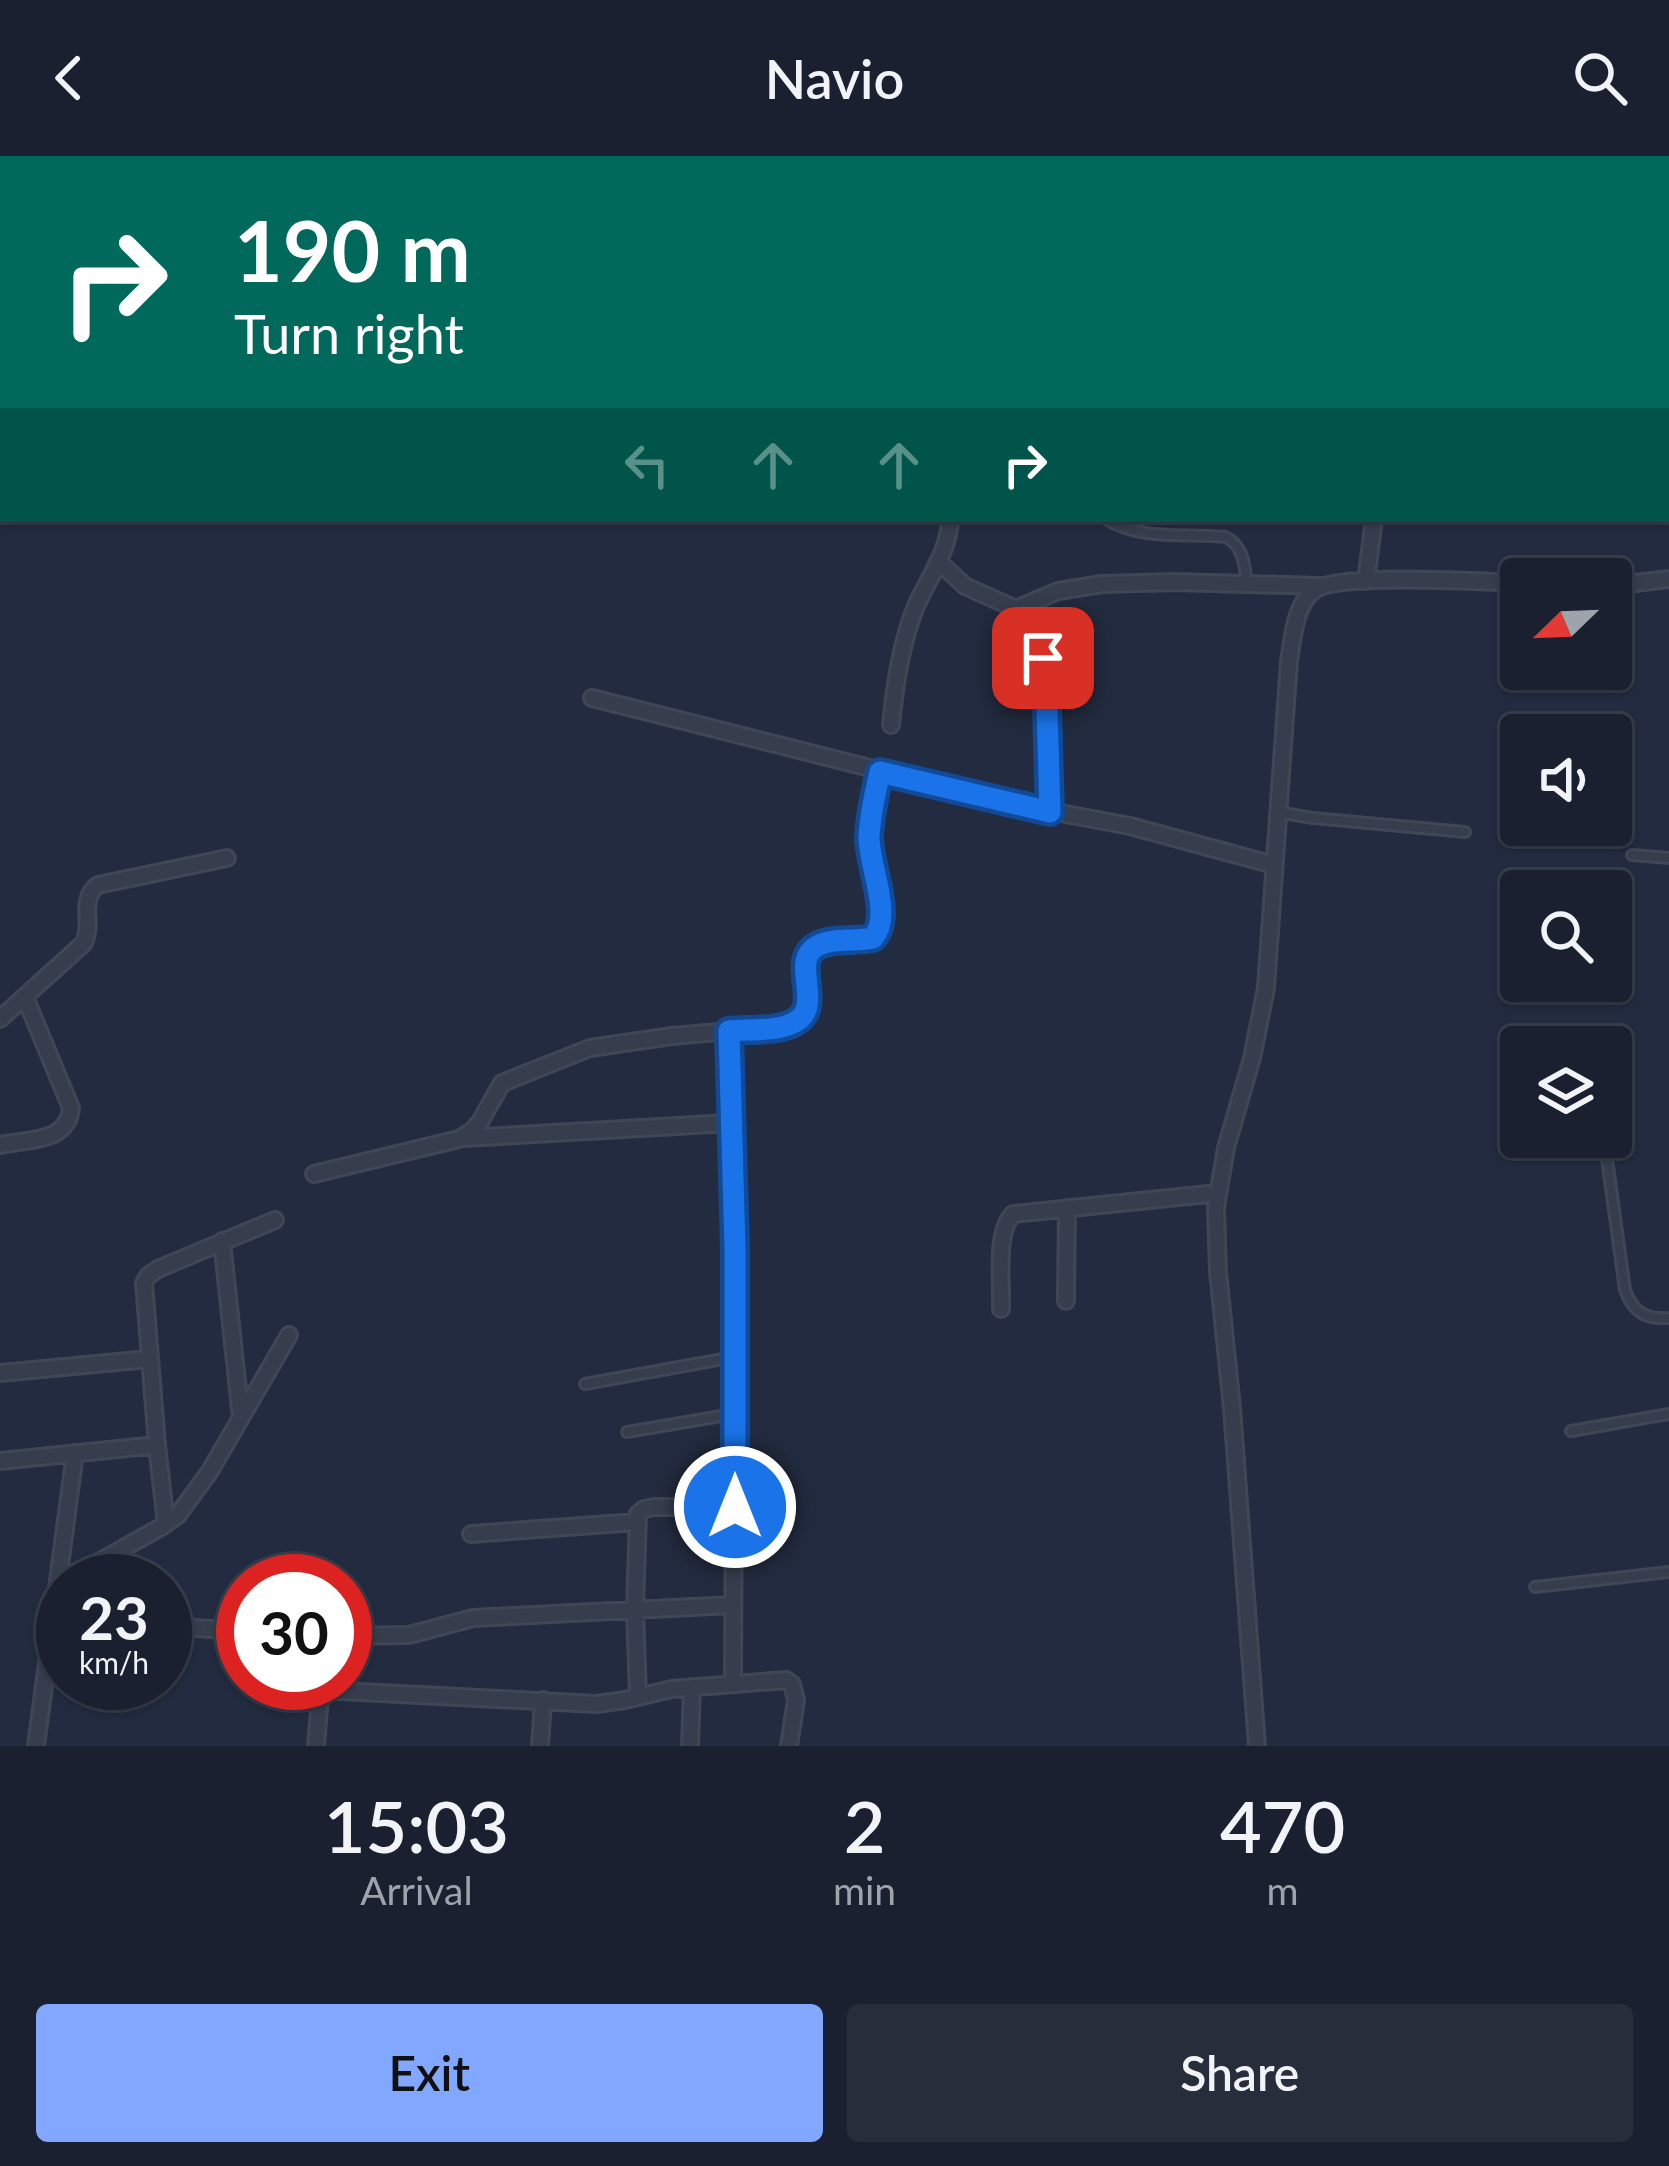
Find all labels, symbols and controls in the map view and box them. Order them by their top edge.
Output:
icon: back [36,45,102,111]
icon: search [1567,45,1633,111]
text: Navio [765,46,904,111]
text: 190 m [234,199,471,300]
icon: right [36,204,192,360]
text: Turn right [234,301,464,366]
icon: left [614,432,680,498]
icon: ahead [740,432,806,498]
icon: ahead [866,432,932,498]
icon: right [992,432,1058,498]
north arrow [1500,558,1632,690]
map controls [1500,558,1632,1158]
pin [992,607,1094,709]
icon: arrive [1010,625,1076,691]
button: sound [1500,714,1632,846]
button: search [1500,870,1632,1002]
button: layers [1500,1026,1632,1158]
position arrow [672,1444,798,1570]
speed limit sign: 30 [216,1554,372,1710]
text: 23 [79,1581,149,1653]
text: km/h [79,1644,149,1680]
text: 15:03 [324,1782,509,1868]
text: 2 [844,1782,885,1868]
text: 470 [1220,1782,1345,1868]
text: Arrival [360,1867,473,1913]
text: min [833,1867,896,1913]
text: m [1267,1867,1299,1913]
button: Exit [36,2004,823,2142]
button: Share [847,2004,1633,2142]

